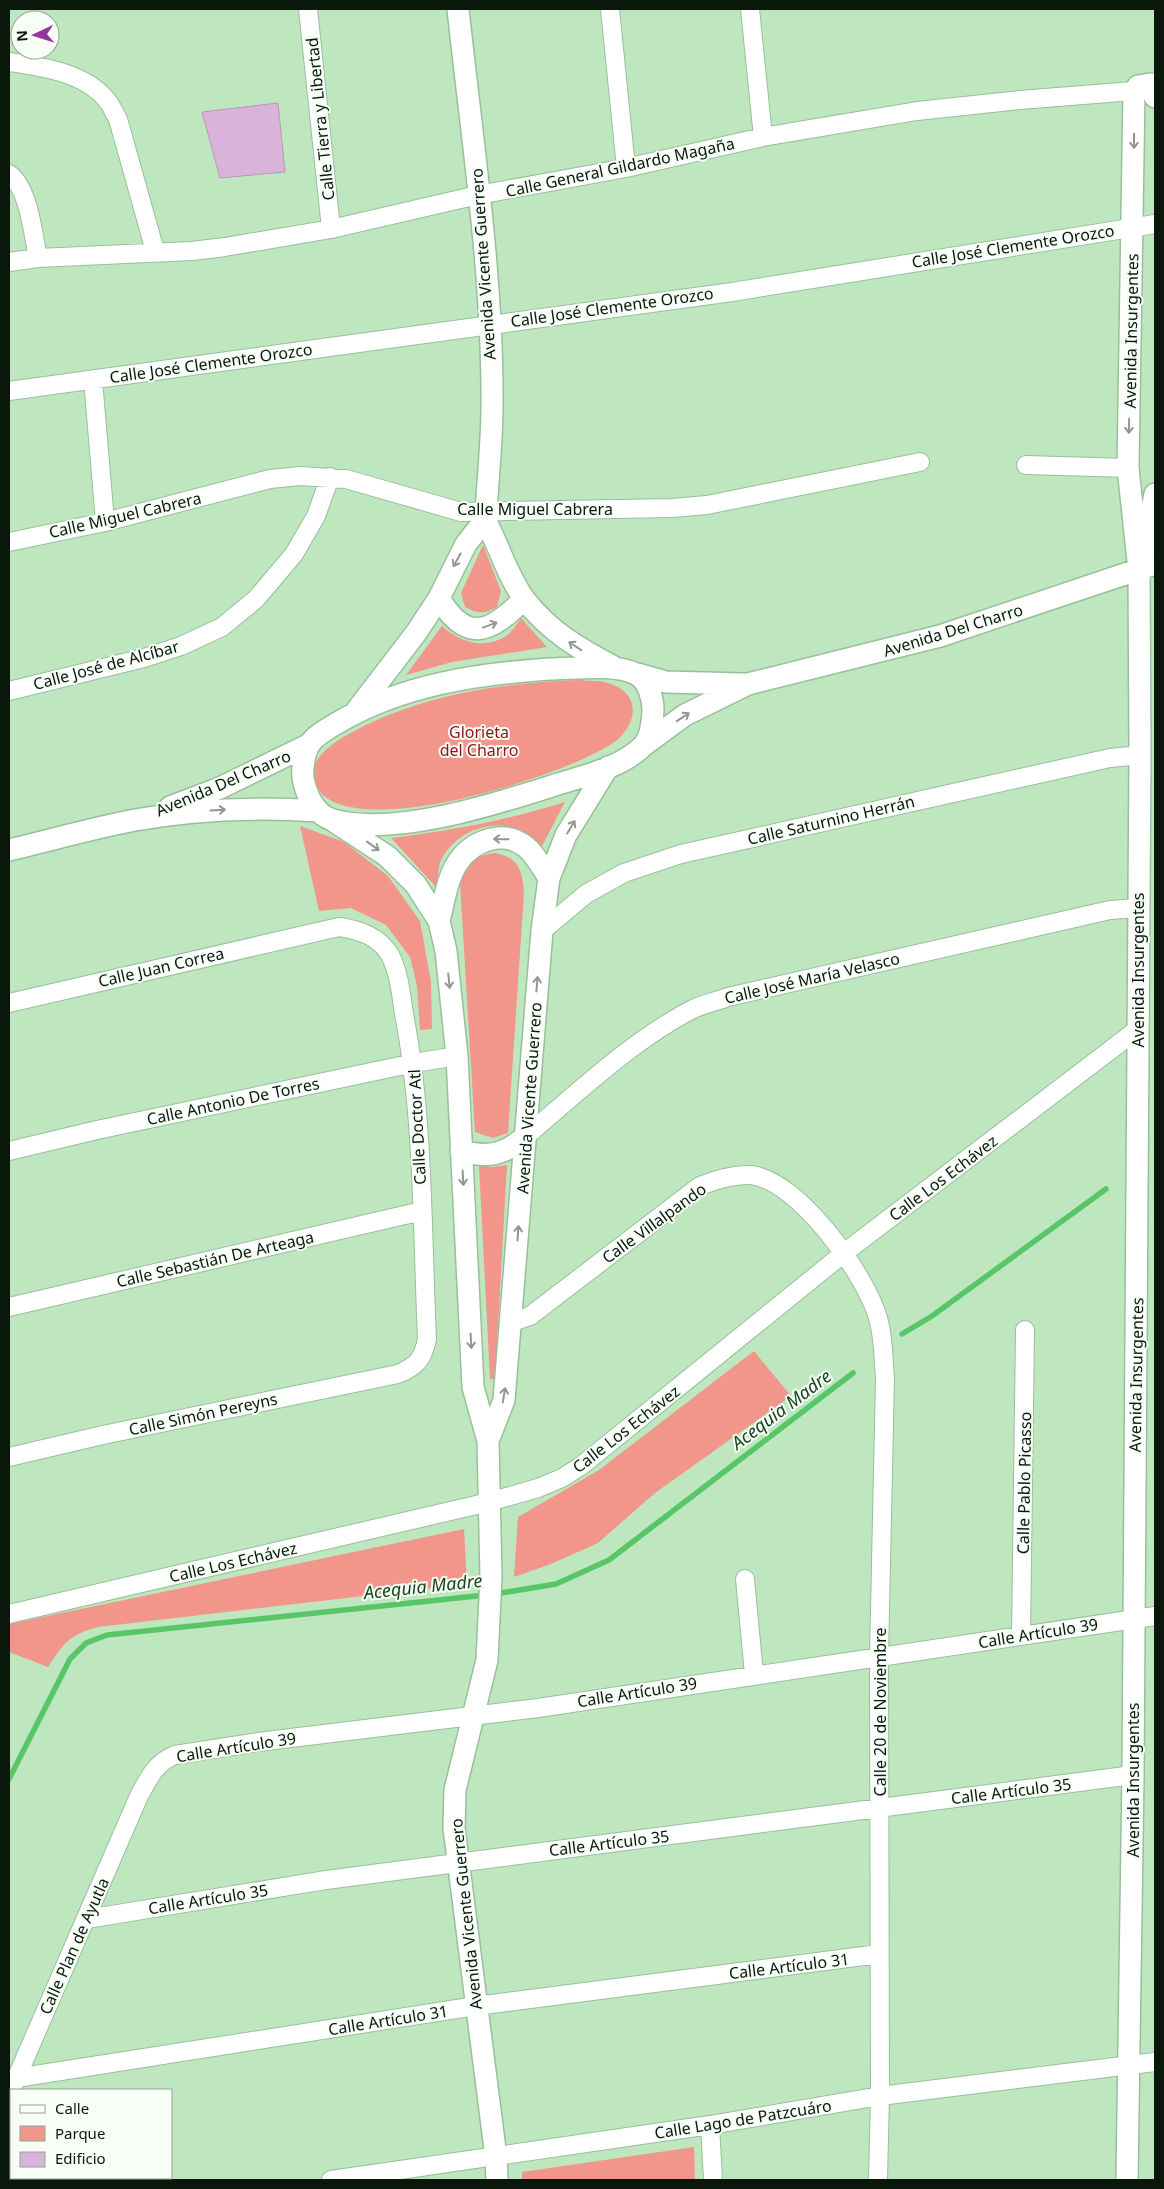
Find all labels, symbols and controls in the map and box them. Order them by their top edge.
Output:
north arrow [10,10,60,60]
text: N [12,30,31,42]
street label: Calle Tierra y Libertad [301,37,339,201]
street label: Calle General Gildardo Magaña [503,132,737,202]
one-way arrow [1129,132,1139,148]
street label: Avenida Vicente Guerrero [465,167,501,361]
street label: Calle José Clemente Orozco [910,219,1116,273]
street label: Avenida Insurgentes [1119,253,1143,409]
street label: Calle José Clemente Orozco [509,282,715,332]
street label: Calle José Clemente Orozco [108,338,314,388]
one-way arrow [1124,417,1134,433]
street label: Calle Miguel Cabrera [47,487,203,543]
street label: Calle Miguel Cabrera [457,498,613,520]
one-way arrow [452,552,462,567]
street label: Avenida Del Charro [880,598,1026,662]
one-way arrow [482,620,497,629]
street label: Calle José de Alcíbar [31,635,182,695]
one-way arrow [568,641,582,651]
one-way arrow [676,711,690,722]
park label: Glorieta del Charro [440,721,518,761]
street label: Avenida Del Charro [152,745,294,821]
street label: Calle Saturnino Herrán [745,790,917,850]
one-way arrow [210,805,226,814]
one-way arrow [567,820,577,835]
one-way arrow [493,834,510,844]
one-way arrow [366,841,380,851]
street label: Avenida Insurgentes [1127,893,1149,1047]
street label: Calle Juan Correa [96,942,226,992]
street label: Calle José María Velasco [722,947,902,1009]
one-way arrow [444,973,454,989]
one-way arrow [533,976,542,992]
street label: Avenida Vicente Guerrero [511,1001,547,1195]
street label: Calle Doctor Atl [403,1069,431,1185]
street label: Calle Antonio De Torres [145,1072,321,1130]
street label: Calle Los Echávez [884,1130,1002,1226]
one-way arrow [458,1170,467,1186]
street label: Calle Villalpando [597,1178,711,1268]
street label: Calle Sebastián De Arteaga [114,1226,316,1292]
one-way arrow [514,1226,523,1242]
street label: Avenida Insurgentes [1124,1297,1148,1453]
one-way arrow [466,1332,475,1348]
water label: Acequia Madre [725,1364,836,1456]
street label: Calle Los Echávez [568,1380,684,1478]
street label: Calle Simón Pereyns [127,1387,279,1441]
one-way arrow [500,1388,510,1404]
street label: Calle Pablo Picasso [1012,1412,1036,1554]
street label: Calle Los Echávez [167,1537,299,1587]
water label: Acequia Madre [360,1568,484,1604]
street label: Calle Artículo 39 [976,1613,1100,1653]
street label: Calle 20 de Noviembre [869,1628,891,1796]
street label: Calle Artículo 39 [575,1672,699,1712]
street label: Avenida Insurgentes [1122,1703,1144,1857]
street label: Calle Artículo 39 [174,1727,298,1767]
street label: Calle Artículo 35 [950,1773,1072,1809]
street label: Avenida Vicente Guerrero [445,1817,487,2011]
street label: Calle Artículo 35 [548,1825,670,1861]
street label: Calle Plan de Ayutla [34,1874,114,2018]
street label: Calle Artículo 35 [146,1879,270,1919]
street label: Calle Artículo 31 [728,1948,850,1984]
street label: Calle Artículo 31 [326,2000,450,2040]
legend [10,2089,172,2179]
street label: Calle Lago de Patzcuáro [653,2094,833,2144]
text: Calle [55,2098,89,2118]
text: Parque [55,2123,105,2143]
text: Edificio [55,2148,106,2168]

